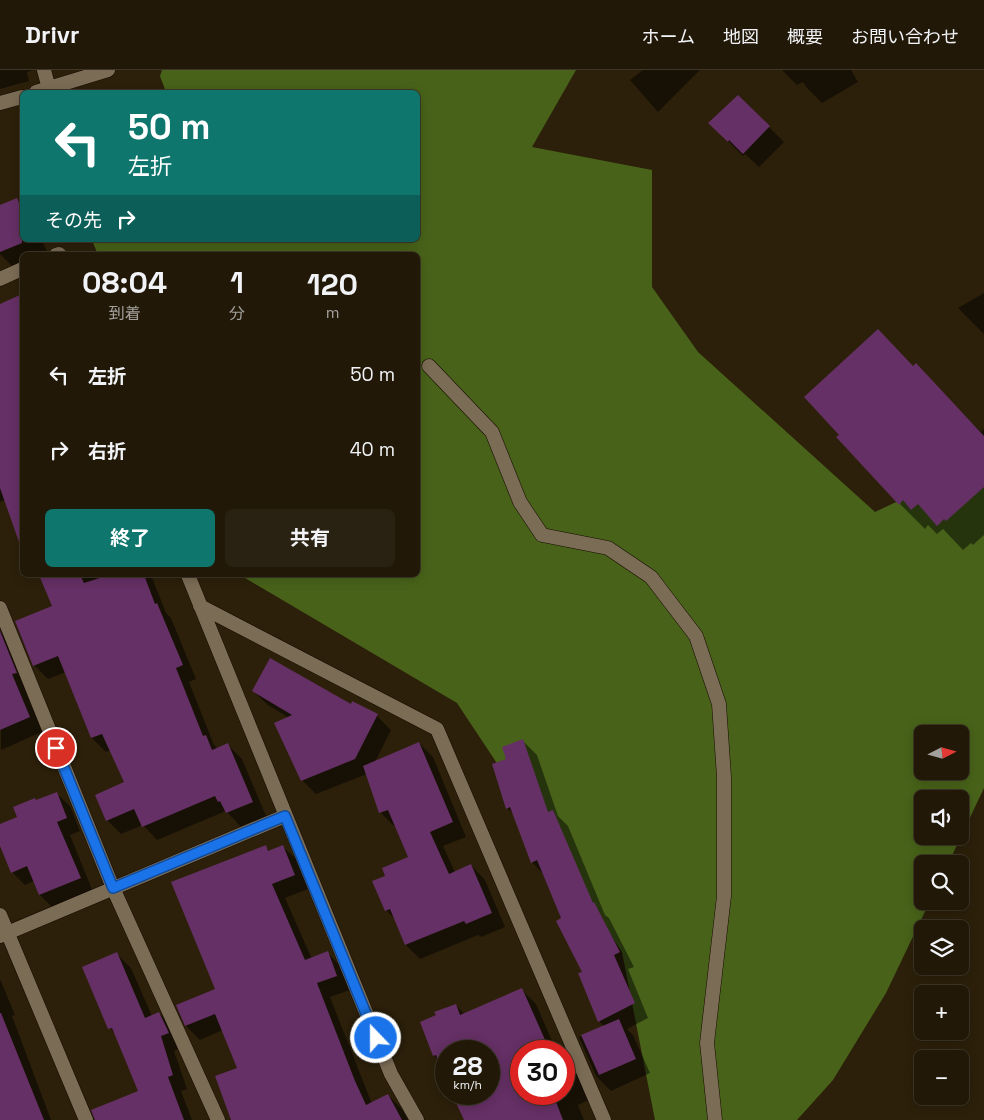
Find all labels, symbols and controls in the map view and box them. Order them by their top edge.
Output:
text: Drivr [25,19,80,50]
text: ホーム [642,25,695,48]
text: 地図 [723,25,759,48]
text: 概要 [787,25,823,48]
text: お問い合わせ [851,25,959,48]
text: 50 m [128,105,210,149]
icon: left [45,110,110,175]
text: 左折 [128,152,172,180]
icon: right [112,205,140,233]
text: その先 [45,208,102,233]
text: 08:04 [82,263,167,302]
text: 1 [230,263,244,302]
text: 120 [307,265,358,304]
text: m [326,302,339,323]
text: 到着 [109,303,141,324]
text: 分 [229,303,245,324]
icon: left [45,361,73,389]
text: 50 m [350,362,395,387]
text: 左折 [88,364,126,389]
icon: right [45,436,73,464]
text: 40 m [350,437,395,462]
text: 右折 [88,439,126,464]
button: 終了 [45,509,215,567]
button: 共有 [225,509,395,567]
north arrow [914,725,969,780]
map controls [914,725,969,1105]
pin [35,727,77,769]
icon: arrive [42,734,70,762]
button: sound [914,790,969,845]
button: search [914,855,969,910]
button: layers [914,920,969,975]
button: + [914,985,969,1040]
position arrow [349,1011,401,1063]
speed limit sign: 30 [510,1040,575,1105]
text: 28 [453,1050,482,1082]
button: − [914,1050,969,1105]
text: km/h [453,1077,482,1093]

